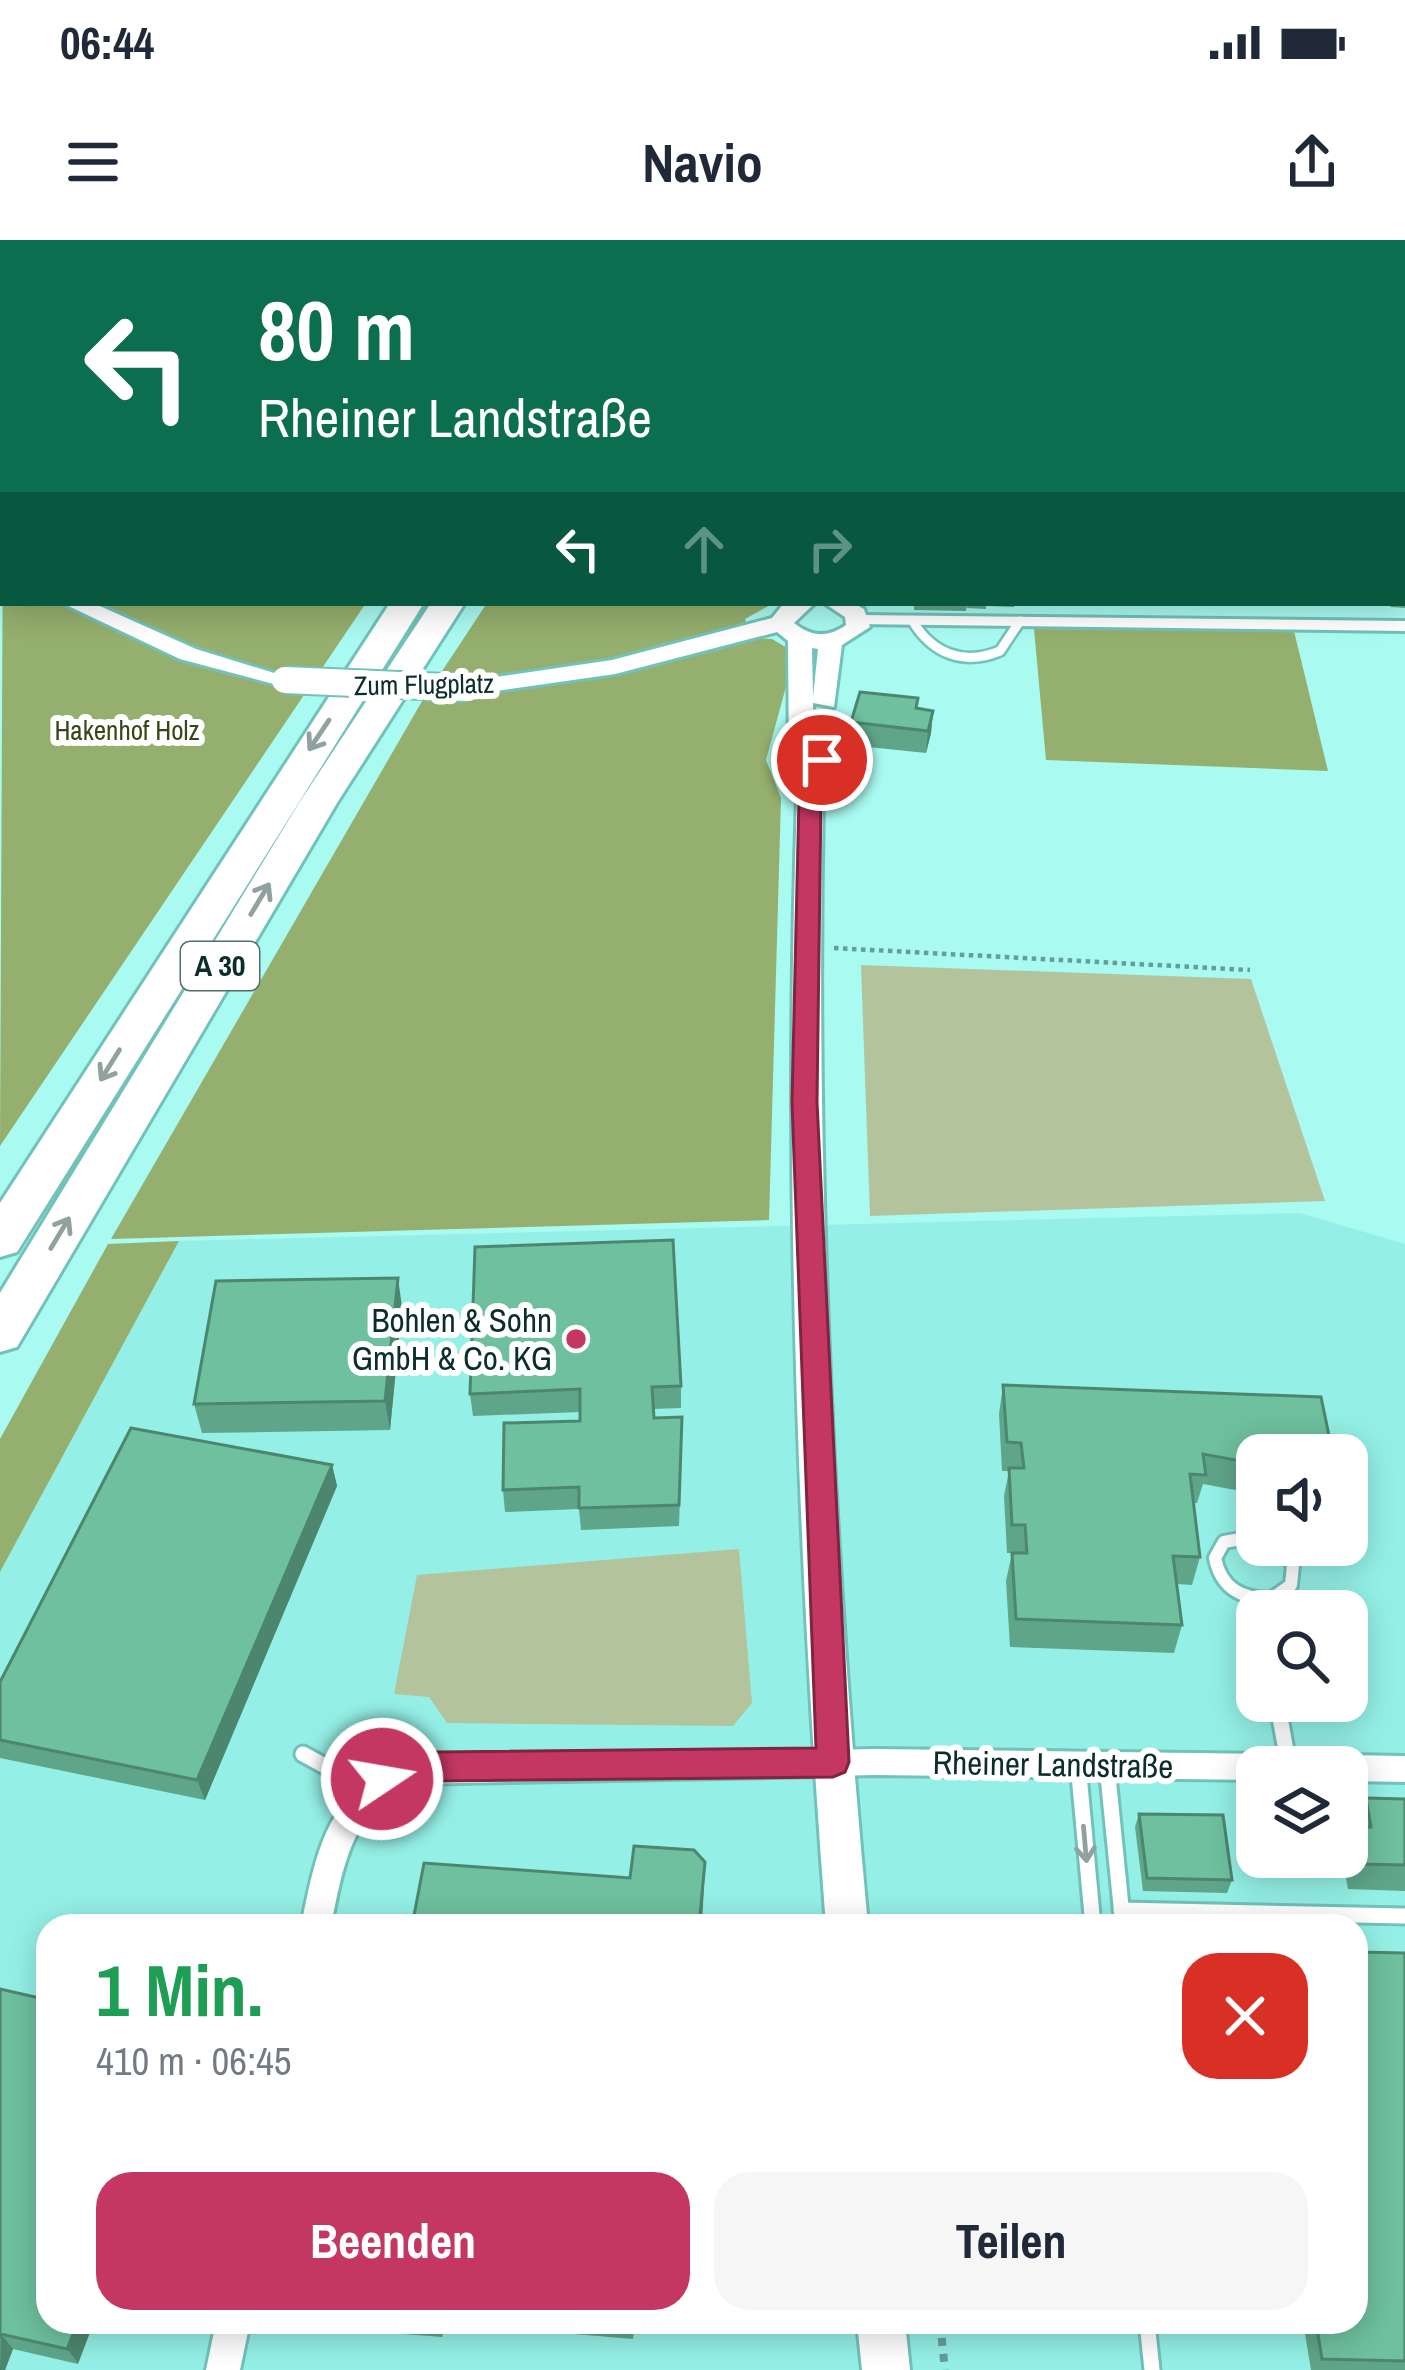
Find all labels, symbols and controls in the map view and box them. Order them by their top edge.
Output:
text: 06:44 [60,12,154,73]
text: Navio [642,126,763,199]
icon: menu [60,129,126,195]
icon: share [1279,129,1345,195]
text: 80 m [258,273,415,386]
icon: left [60,288,216,444]
text: Rheiner Landstraße [258,381,652,454]
icon: left [545,516,611,582]
icon: ahead [671,516,737,582]
icon: right [797,516,863,582]
street label: Zum Flugplatz [354,665,494,703]
pin [771,709,873,811]
park label: Hakenhof Holz [54,712,200,748]
one-way arrow [306,718,331,752]
icon: arrive [789,727,855,793]
one-way arrow [249,882,273,917]
road number: A 30 [181,942,259,990]
one-way arrow [98,1047,122,1081]
one-way arrow [48,1216,72,1251]
place label: Bohlen & Sohn GmbH & Co. KG [352,1298,552,1380]
marker: Bohlen & Sohn GmbH & Co. KG [563,1326,589,1352]
map controls [1236,1434,1368,1878]
button: sound [1236,1434,1368,1566]
button: search [1236,1590,1368,1722]
position arrow [319,1716,445,1842]
street label: Rheiner Landstraße [932,1740,1174,1788]
button: layers [1236,1746,1368,1878]
one-way arrow [1074,1824,1097,1863]
text: 1 Min. [96,1941,263,2038]
button: close [1182,1953,1308,2079]
text: 410 m · 06:45 [96,2035,292,2087]
button: Beenden [96,2172,690,2310]
button: Teilen [714,2172,1308,2310]

